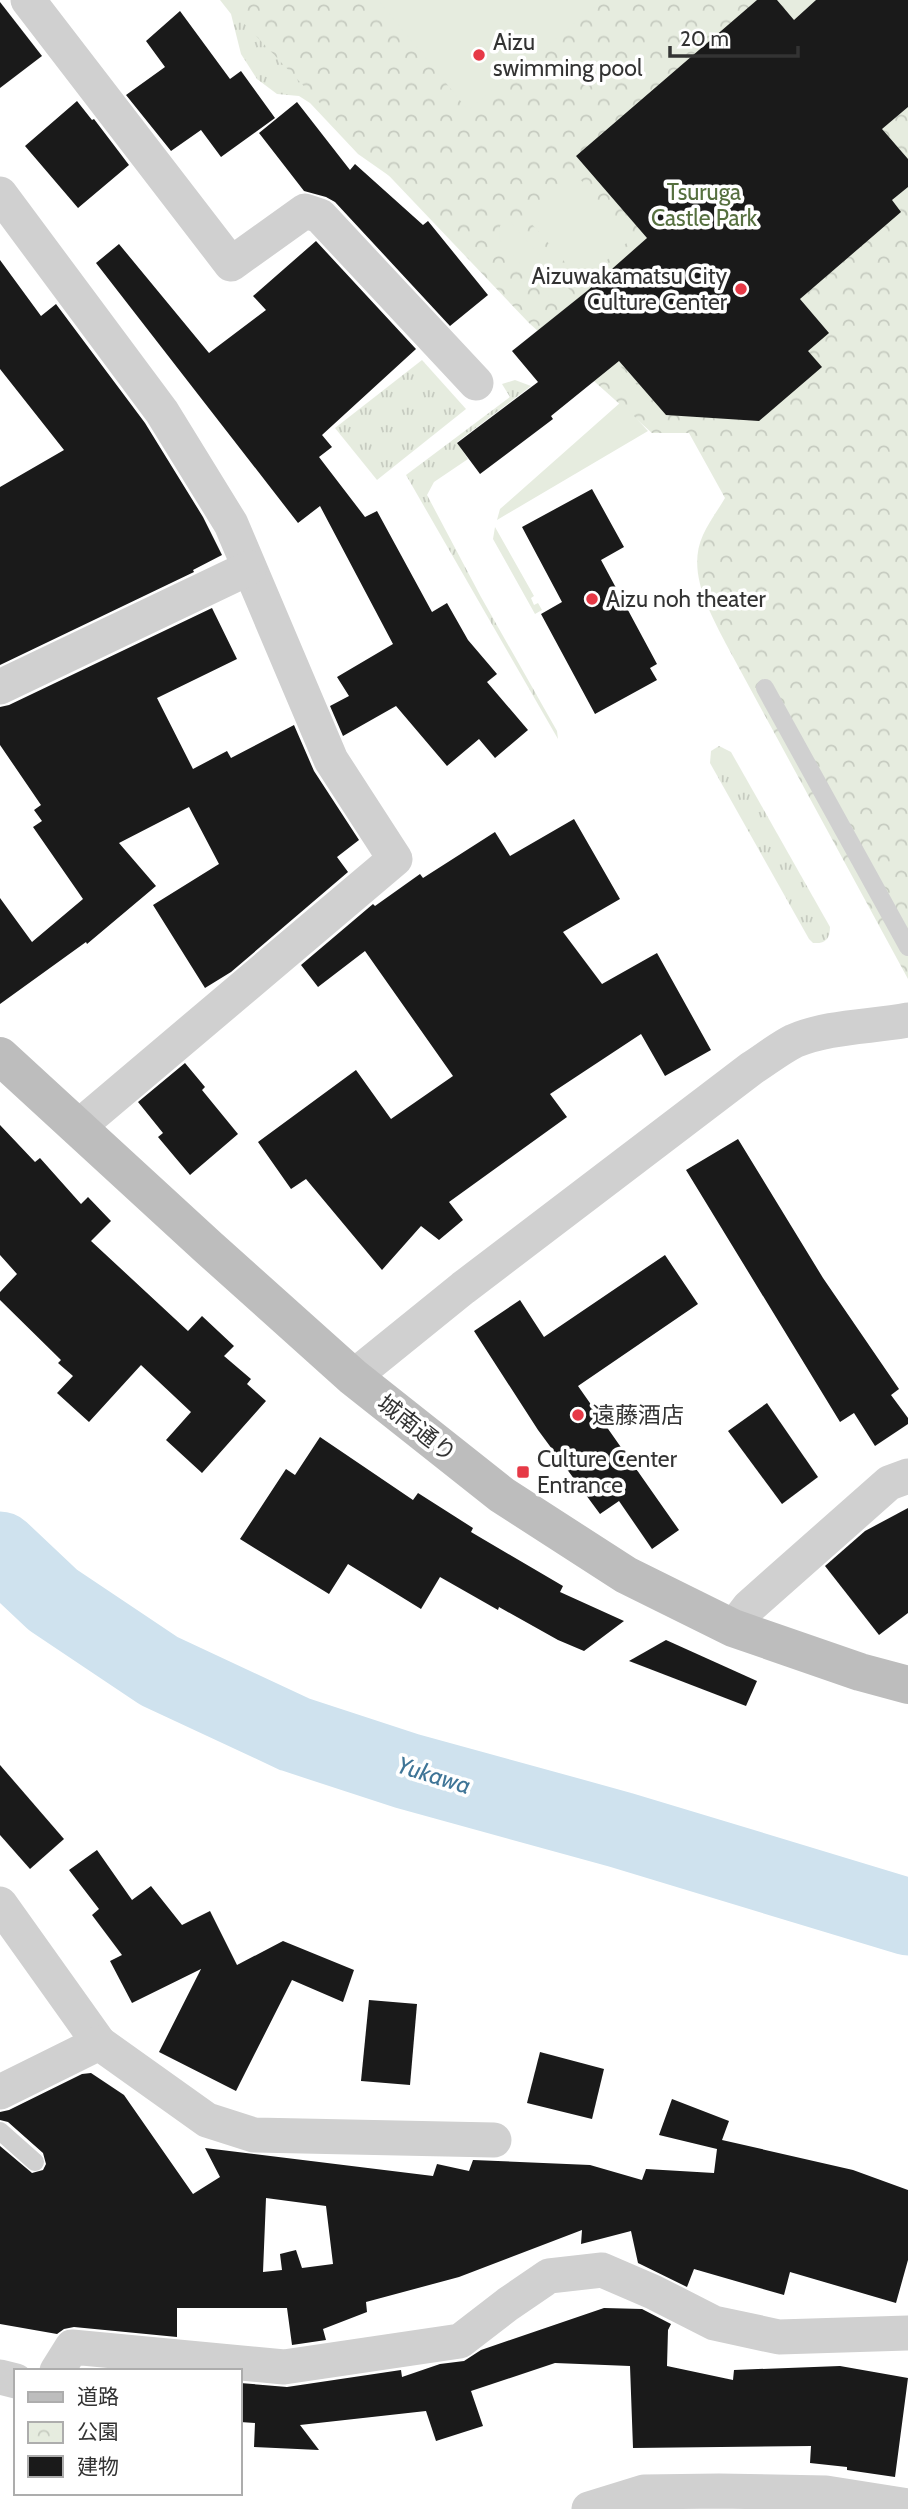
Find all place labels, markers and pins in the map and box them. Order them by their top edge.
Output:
place label: Aizu swimming pool [493,28,643,82]
marker: Aizu swimming pool [471,47,487,63]
place label: Aizuwakamatsu City Culture Center [532,262,728,316]
marker: Aizuwakamatsu City Culture Center [733,281,749,297]
place label: Aizu noh theater [606,585,766,613]
marker: Aizu noh theater [584,591,600,607]
place label: 遠藤酒店 [592,1401,684,1429]
marker: 遠藤酒店 [570,1407,586,1423]
place label: Culture Center Entrance [537,1445,678,1499]
marker: Culture Center Entrance [515,1464,531,1480]

